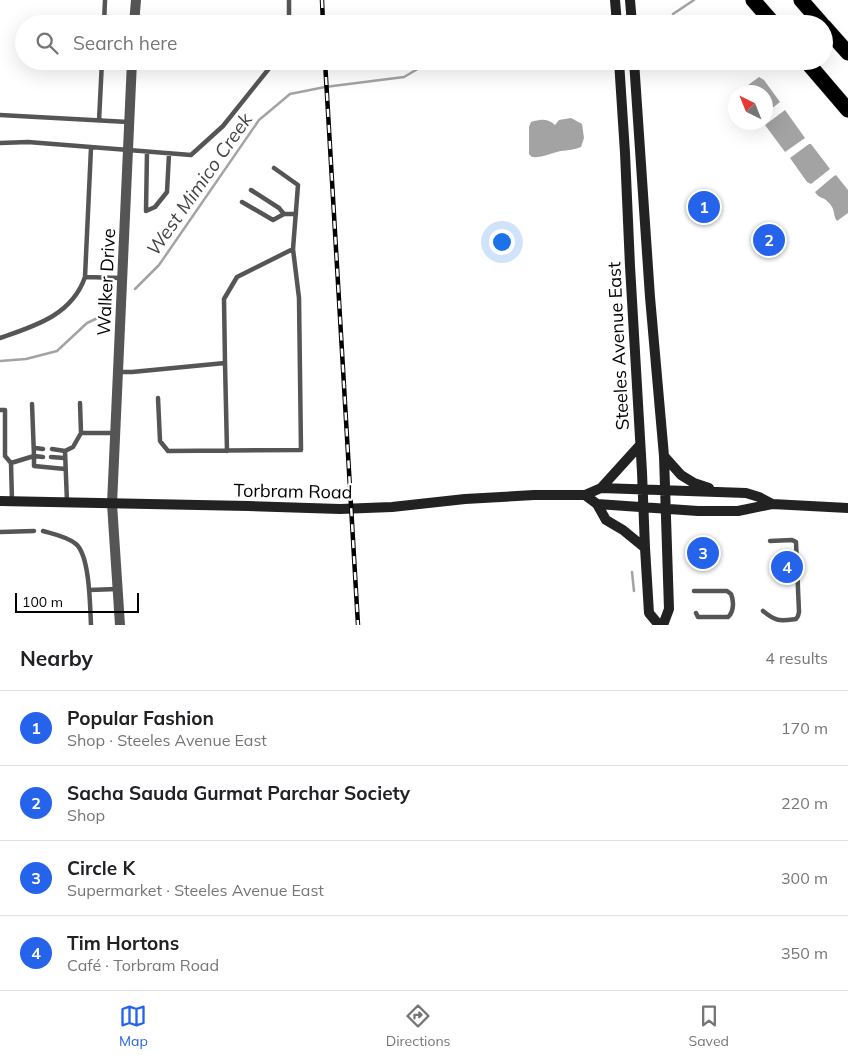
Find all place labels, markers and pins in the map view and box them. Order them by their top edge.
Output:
pin: 1 [688,188,720,226]
pin: 2 [753,221,785,259]
pin: 3 [687,534,719,572]
pin: 4 [771,548,803,586]

